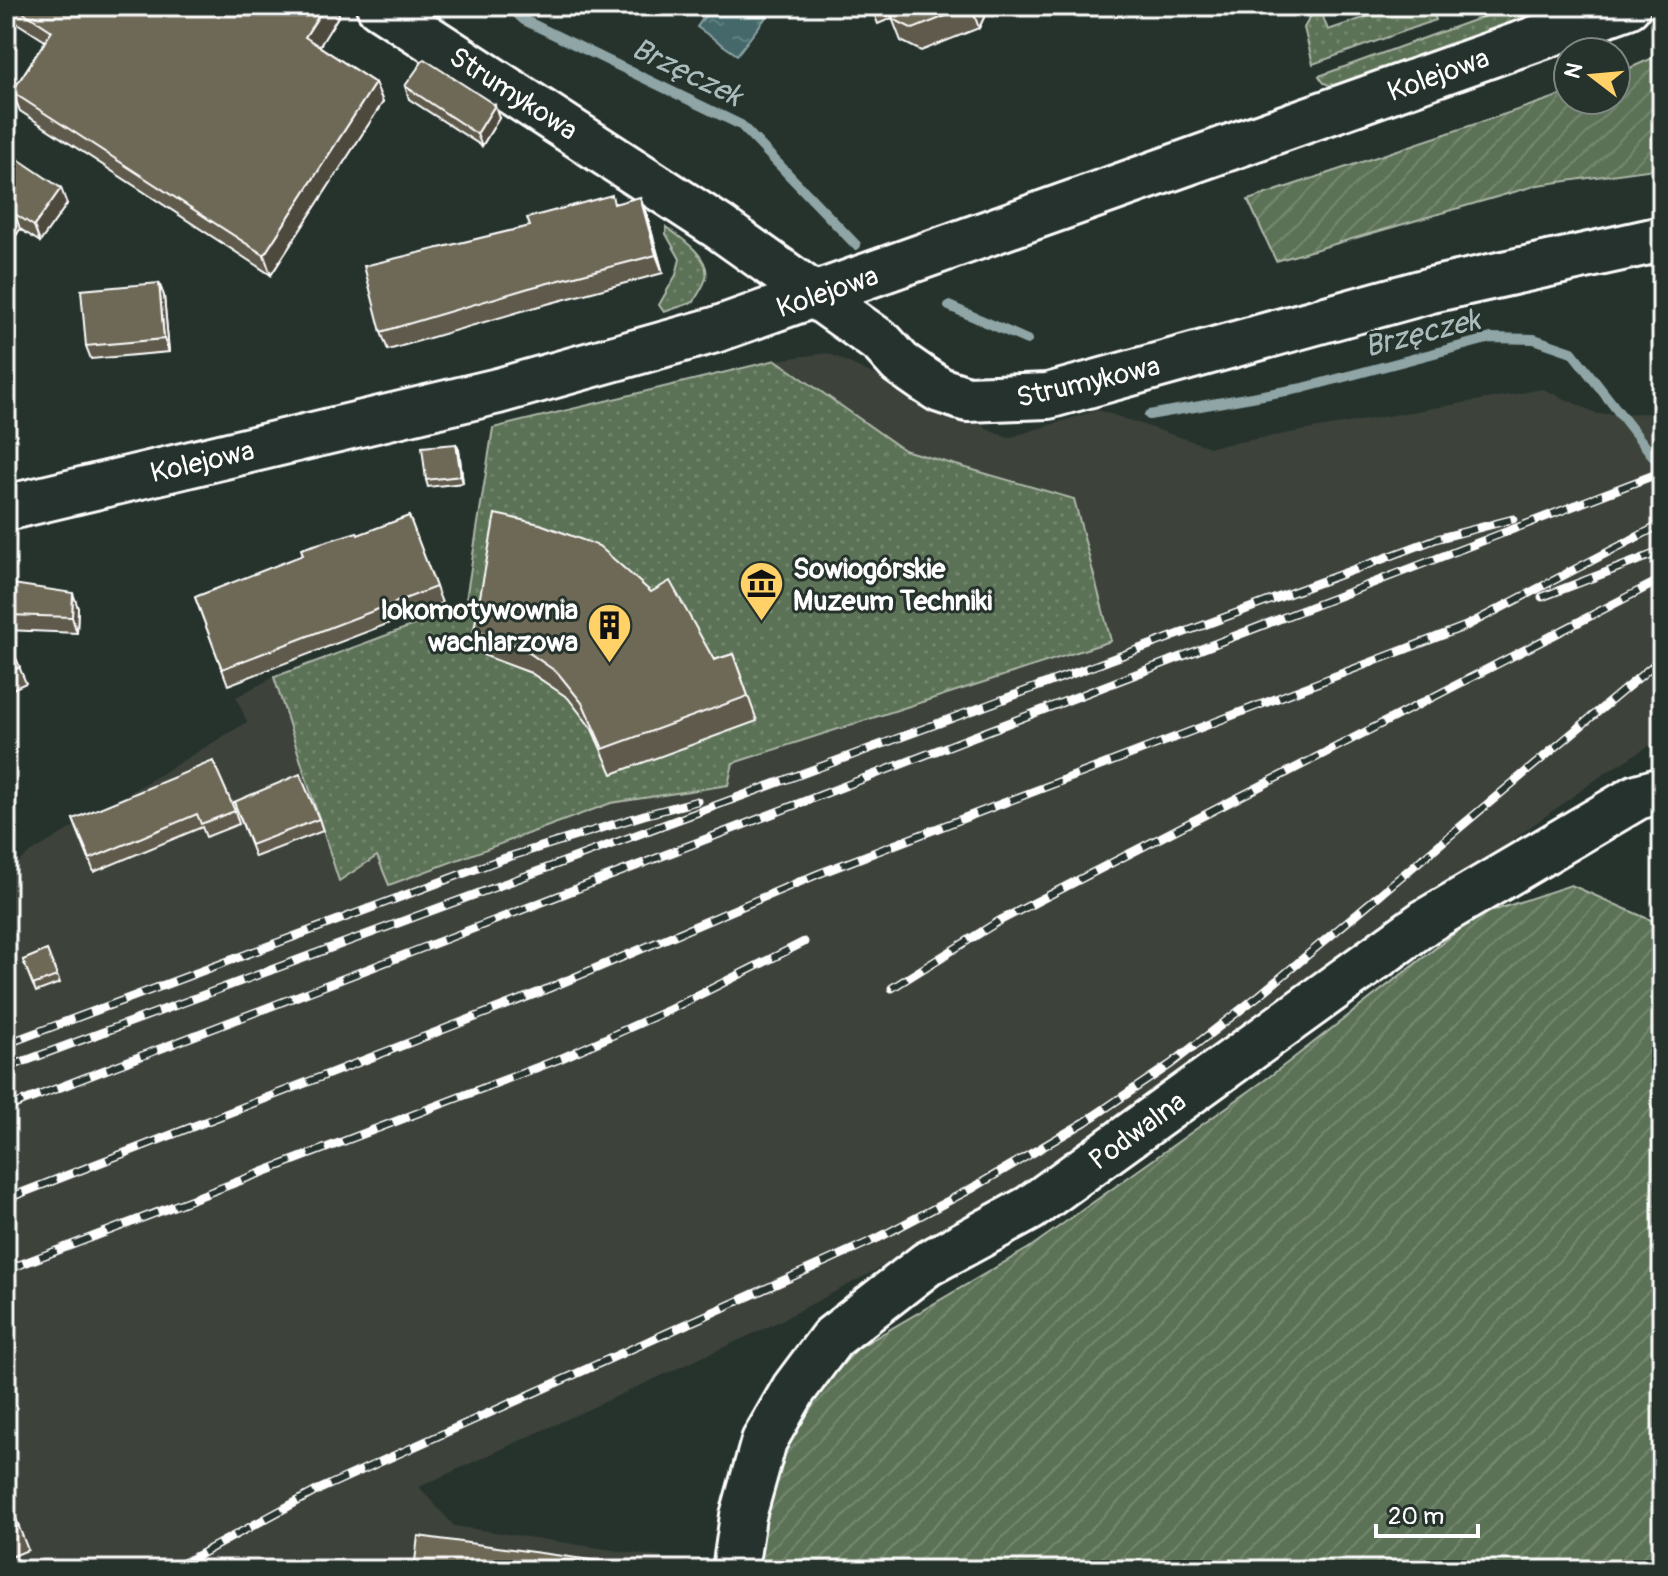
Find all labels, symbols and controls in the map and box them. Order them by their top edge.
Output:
water label: Brzęczek [626,30,750,116]
north arrow [1552,36,1632,116]
street label: Strumykowa [442,40,584,149]
street label: Kolejowa [1383,41,1494,110]
text: N [1558,60,1589,82]
street label: Kolejowa [772,259,883,326]
water label: Brzęczek [1361,301,1486,366]
street label: Strumykowa [1013,349,1163,416]
street label: Kolejowa [147,434,258,491]
place label: Sowiogórskie Muzeum Techniki [793,552,992,619]
museum icon: Sowiogórskie Muzeum Techniki [738,560,786,623]
place label: lokomotywownia wachlarzowa [381,593,578,660]
building icon: lokomotywownia wachlarzowa [585,601,633,664]
street label: Podwalna [1082,1084,1193,1178]
scale bar [1376,1488,1478,1538]
text: 20 m [1388,1502,1444,1531]

